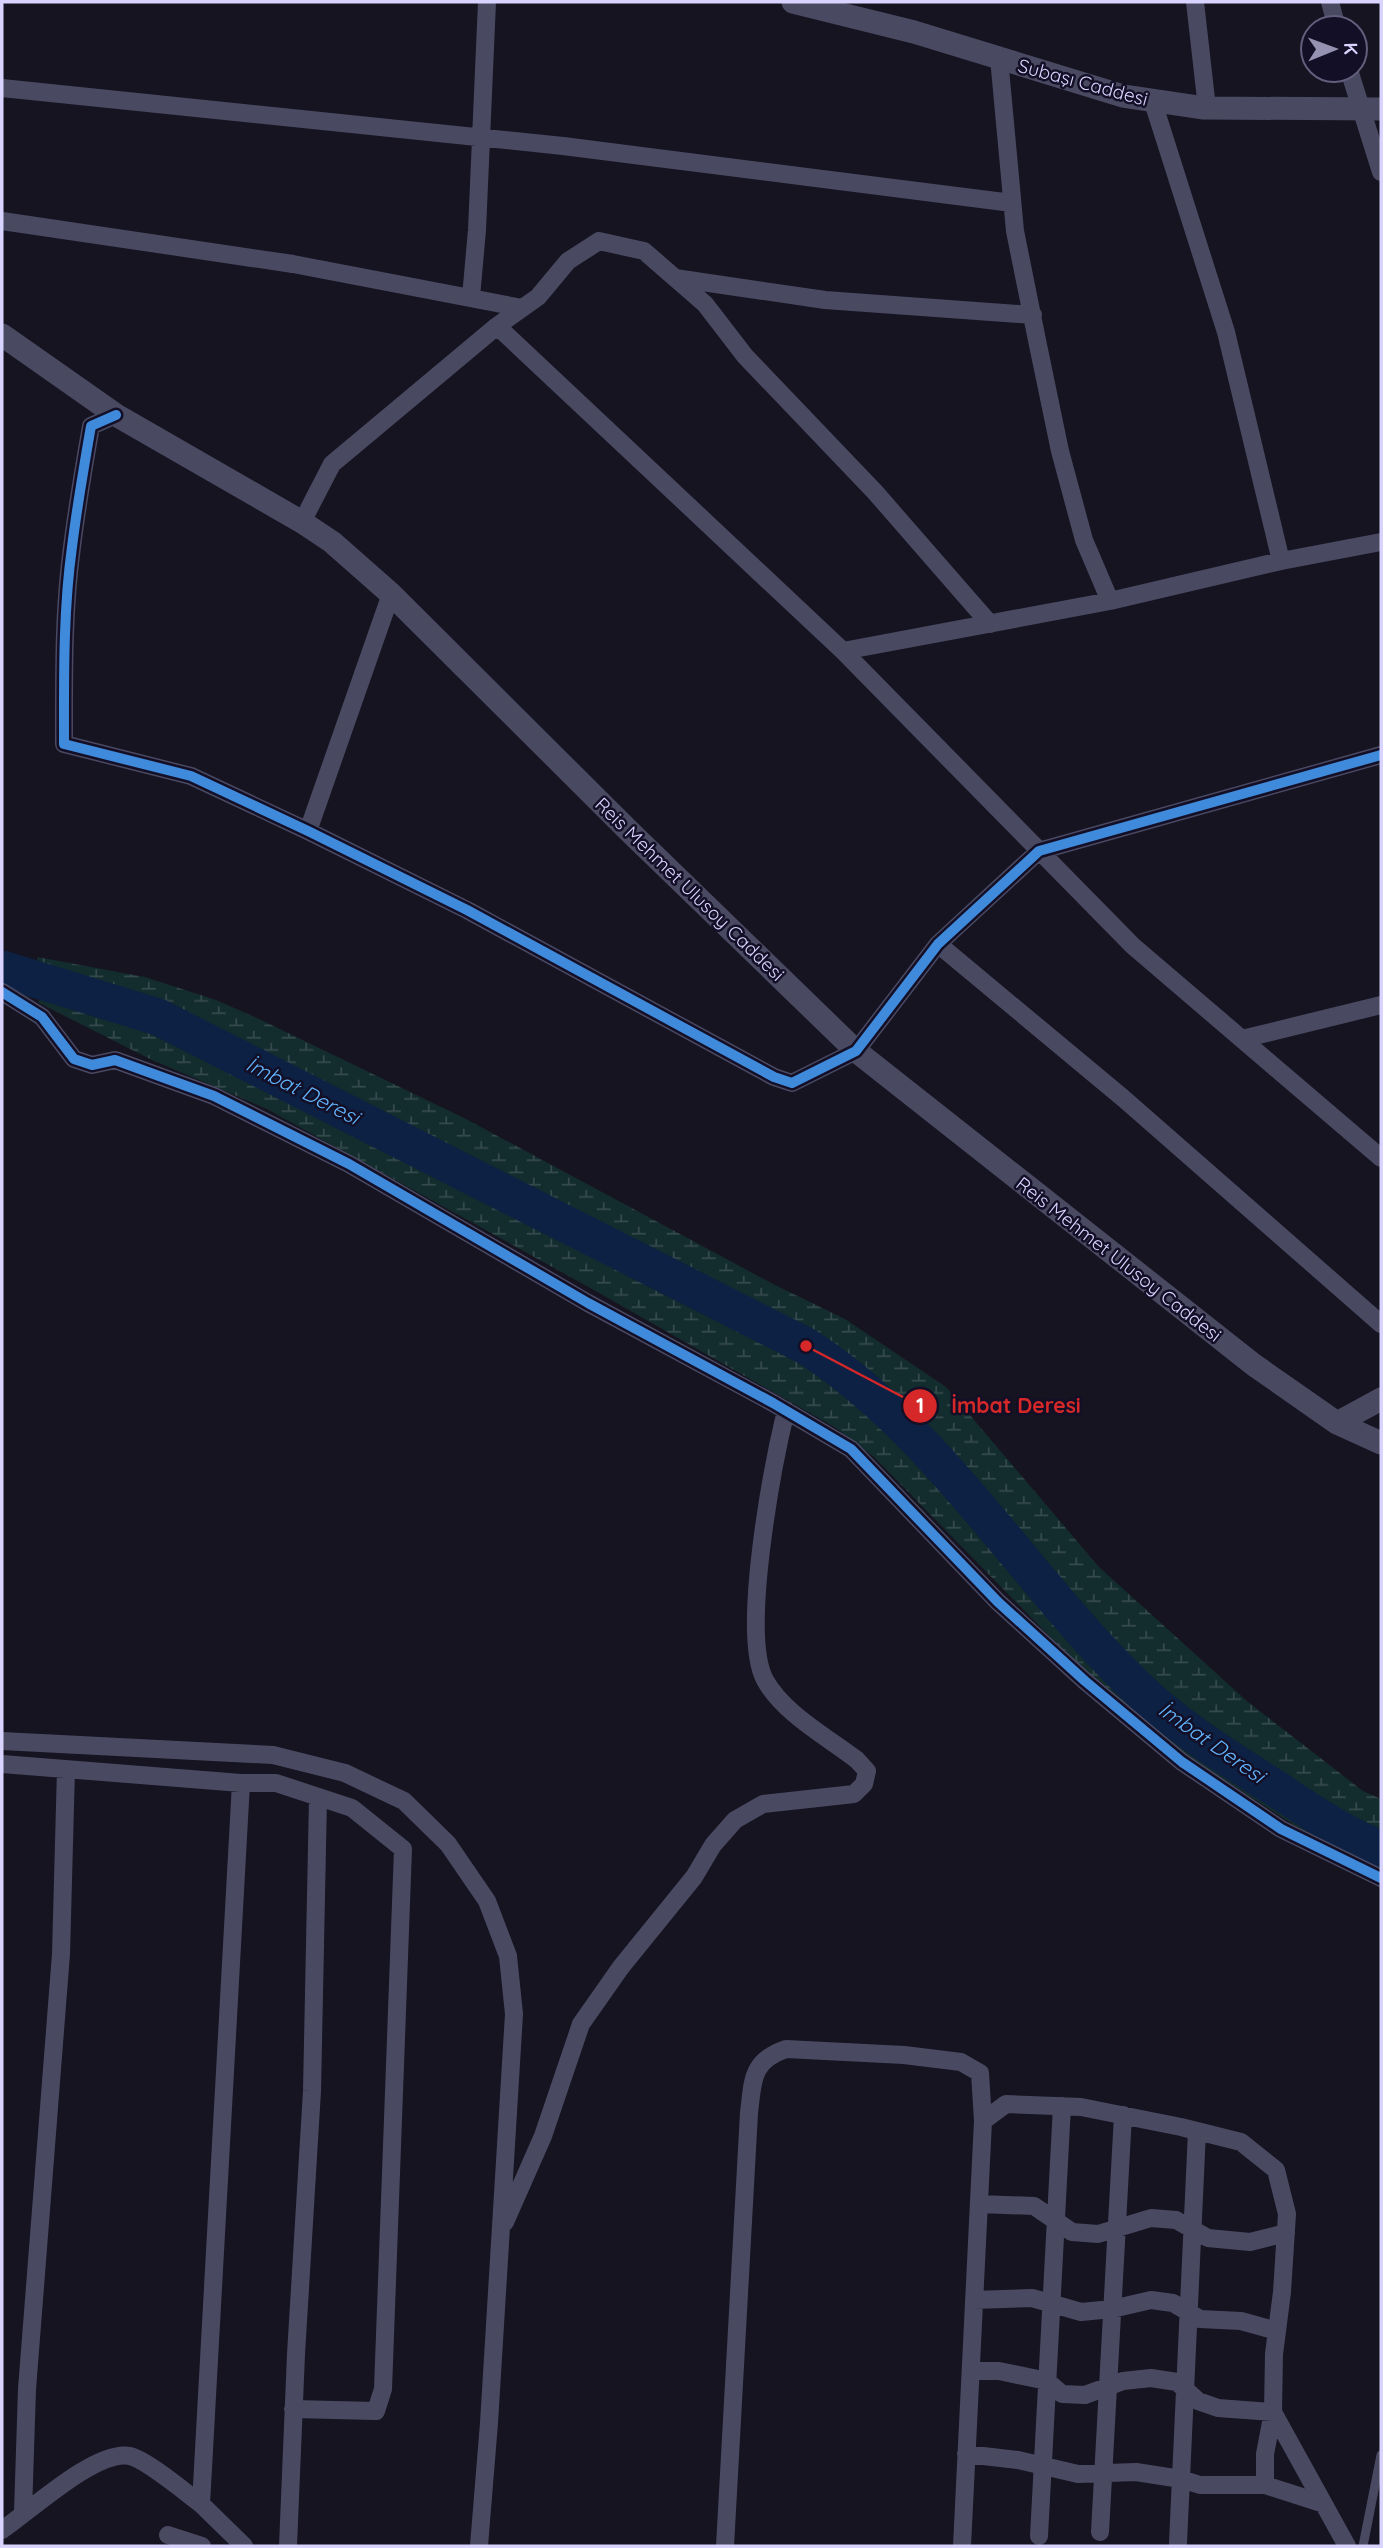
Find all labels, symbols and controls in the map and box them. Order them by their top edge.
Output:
north arrow [1299,14,1369,84]
text: K [1339,42,1363,55]
street label: Subaşı Caddesi [1015,53,1151,111]
street label: Reis Mehmet Ulusoy Caddesi [590,792,790,986]
water label: İmbat Deresi [242,1050,366,1131]
street label: Reis Mehmet Ulusoy Caddesi [1011,1171,1227,1347]
callout: İmbat Deresi [902,1385,1095,1427]
text: 1 [916,1392,924,1418]
text: İmbat Deresi [951,1392,1081,1418]
water label: İmbat Deresi [1154,1696,1272,1790]

